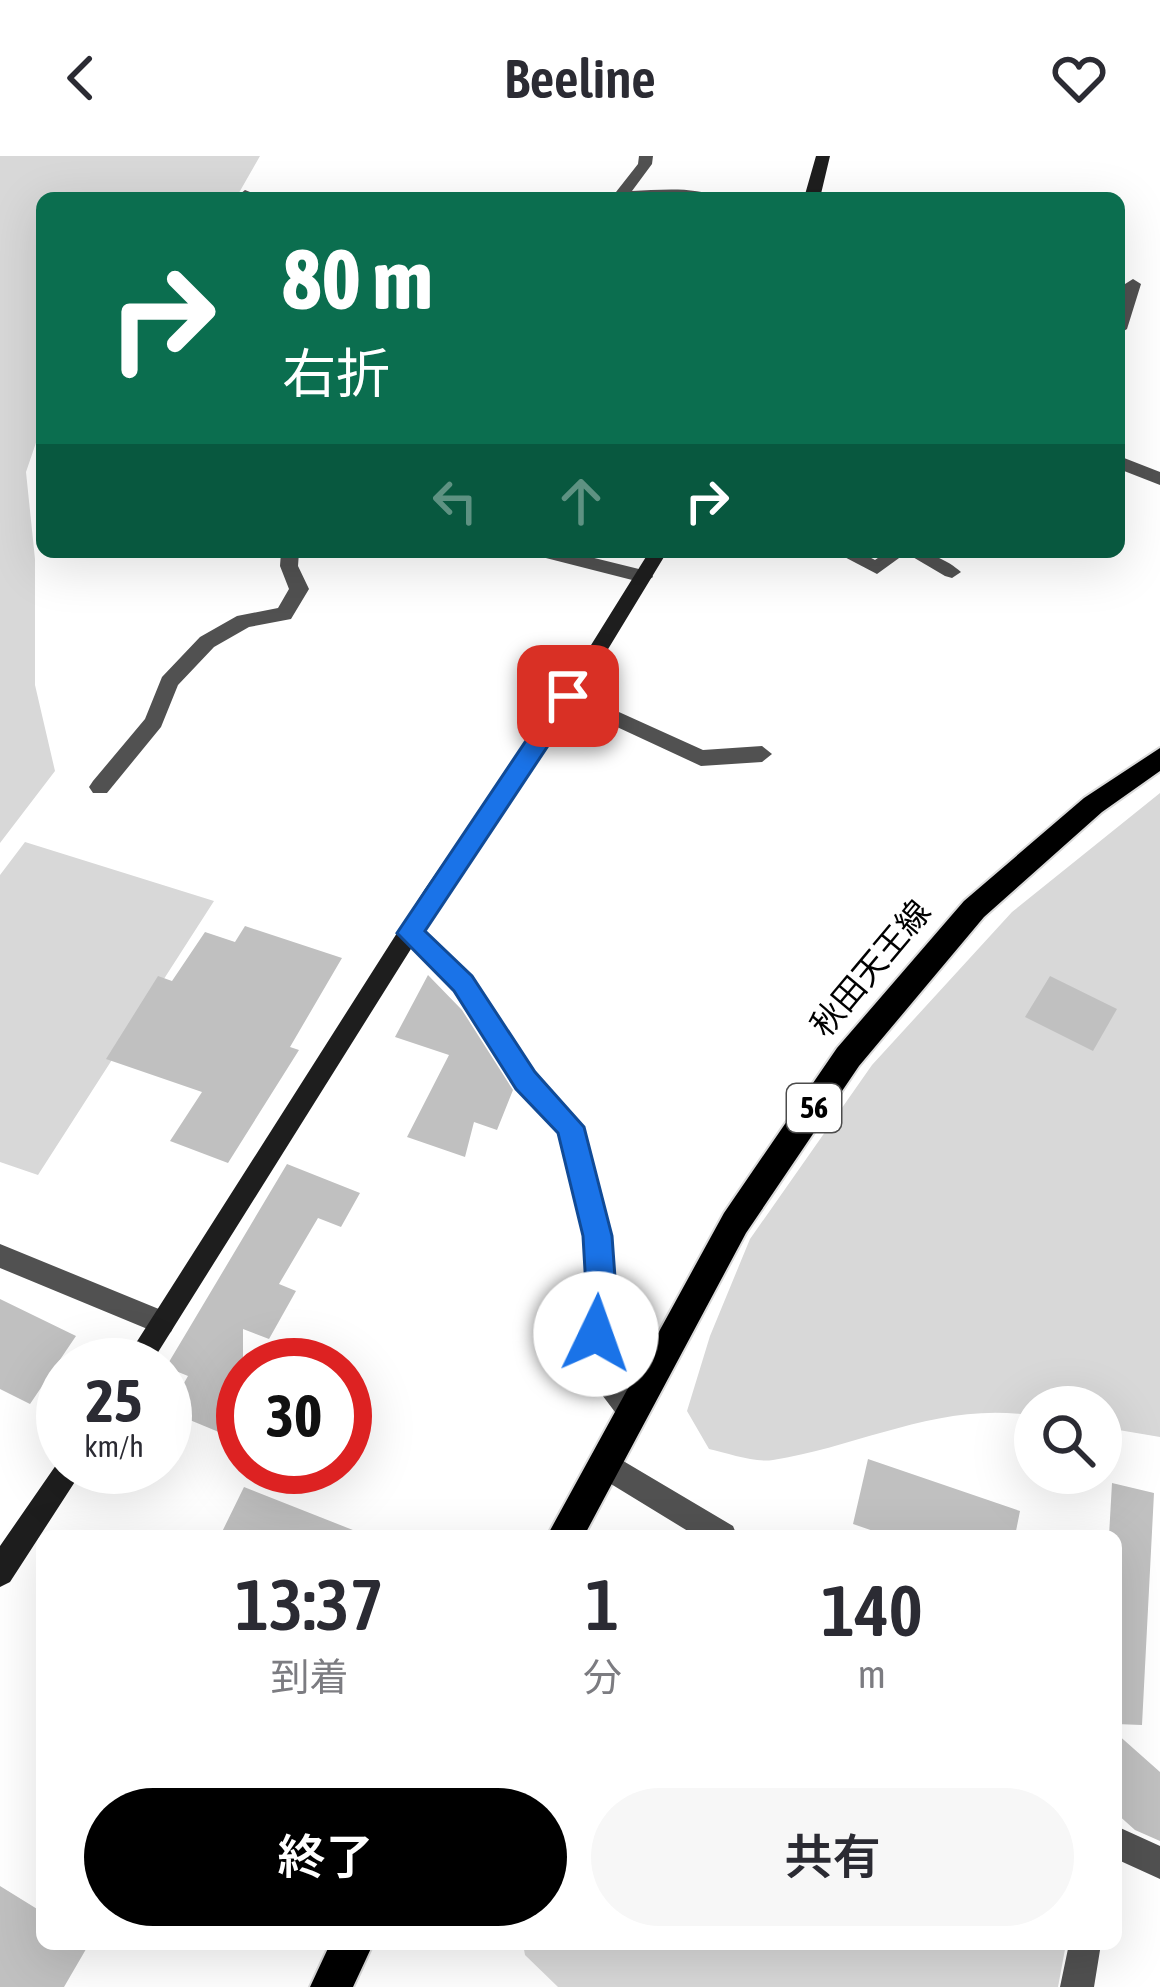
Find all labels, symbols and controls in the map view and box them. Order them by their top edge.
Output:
icon: back [48,45,114,111]
icon: heart [1046,45,1112,111]
text: Beeline [504,48,656,109]
text: 80 m [282,231,433,327]
icon: right [84,240,240,396]
text: 右折 [282,343,390,404]
icon: left [422,468,488,534]
icon: ahead [548,468,614,534]
icon: right [674,468,740,534]
pin [517,645,619,747]
icon: arrive [535,663,601,729]
street label: 秋田天王線 [802,893,938,1043]
road number: 56 [787,1084,841,1132]
position arrow [533,1271,659,1397]
speed limit sign: 30 [216,1338,372,1494]
text: 25 [86,1366,142,1435]
map controls [1014,1386,1122,1494]
button: search [1014,1386,1122,1494]
text: km/h [84,1429,144,1463]
text: 13:37 [235,1563,384,1645]
text: 1 [585,1563,619,1645]
text: 140 [821,1569,923,1651]
text: m [858,1652,886,1696]
text: 到着 [270,1655,348,1699]
text: 分 [583,1655,622,1699]
button: 終了 [84,1788,567,1926]
button: 共有 [591,1788,1074,1926]

